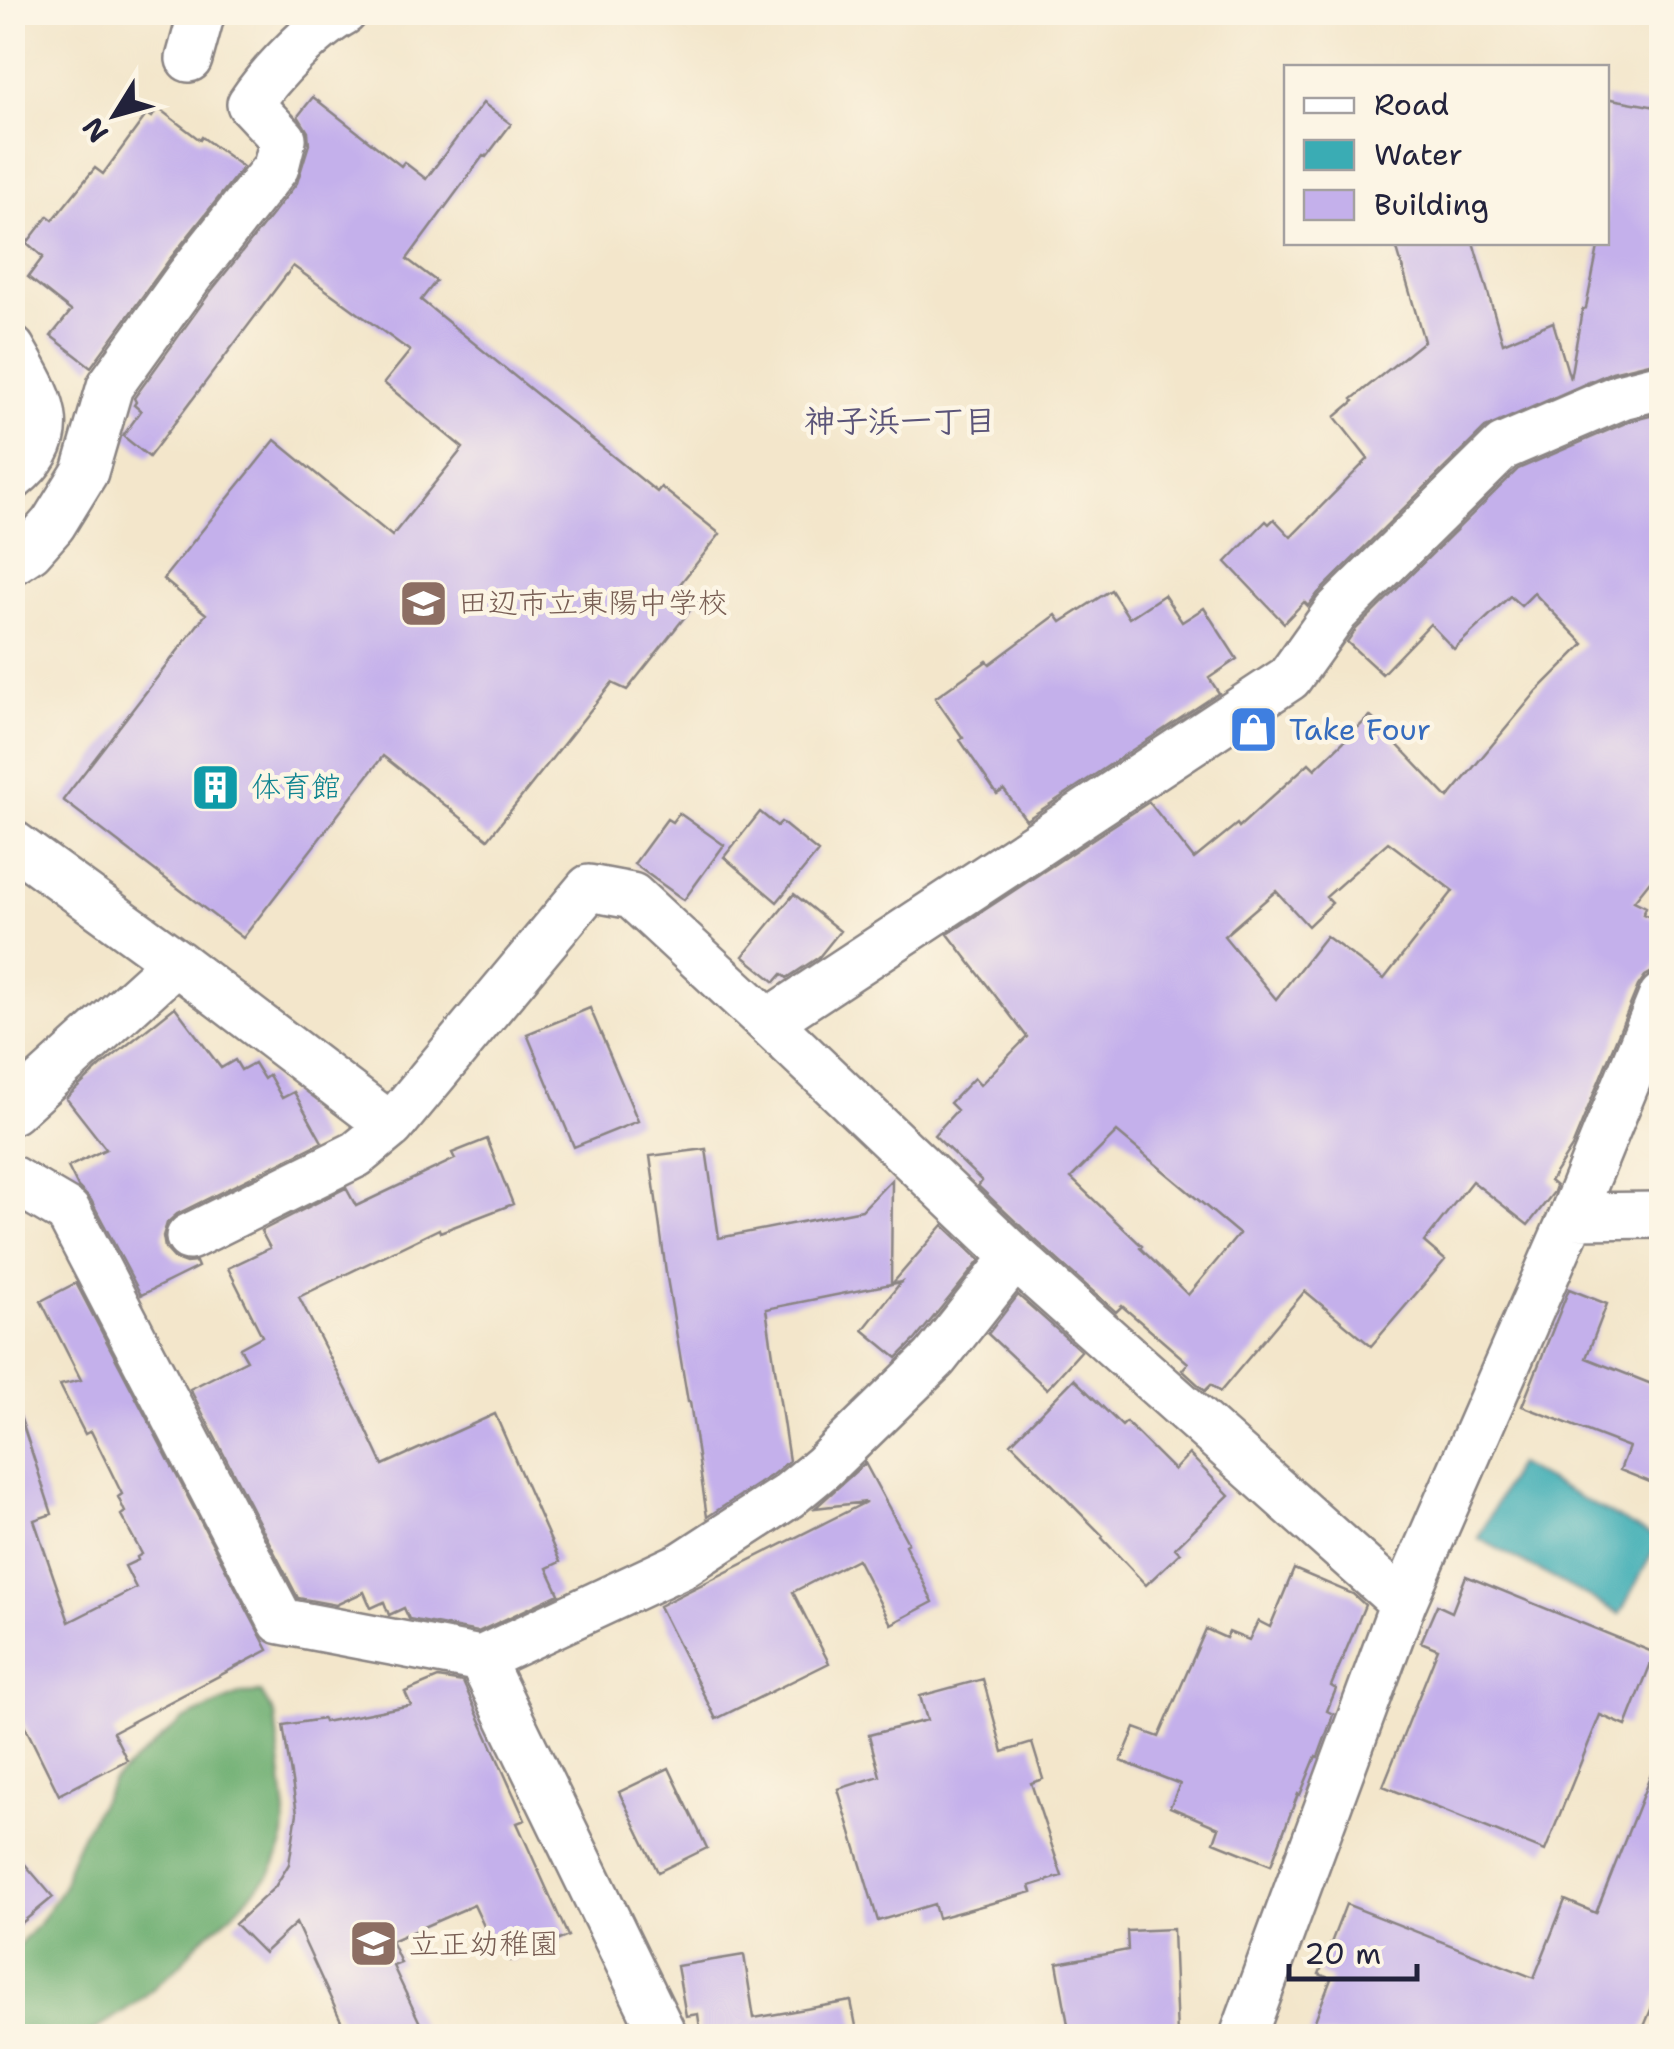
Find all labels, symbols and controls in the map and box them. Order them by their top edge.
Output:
north arrow [65,65,165,165]
legend [1284,65,1609,245]
text: Road [1374,84,1449,125]
text: N [73,110,117,150]
text: Water [1374,134,1463,175]
text: Building [1374,184,1489,225]
district label: 神子浜一丁目 [804,399,996,442]
school or university icon: 田辺市立東陽中学校 [397,577,449,629]
place label: 田辺市立東陽中学校 [458,582,728,623]
shop icon: Take Four [1228,704,1280,756]
place label: Take Four [1289,709,1431,750]
building icon: 体育館 [190,761,242,813]
place label: 体育館 [251,766,341,807]
school or university icon: 立正幼稚園 [348,1918,400,1970]
scale bar [1289,1919,1416,1981]
place label: 立正幼稚園 [409,1923,559,1964]
text: 20 m [1304,1933,1381,1974]

